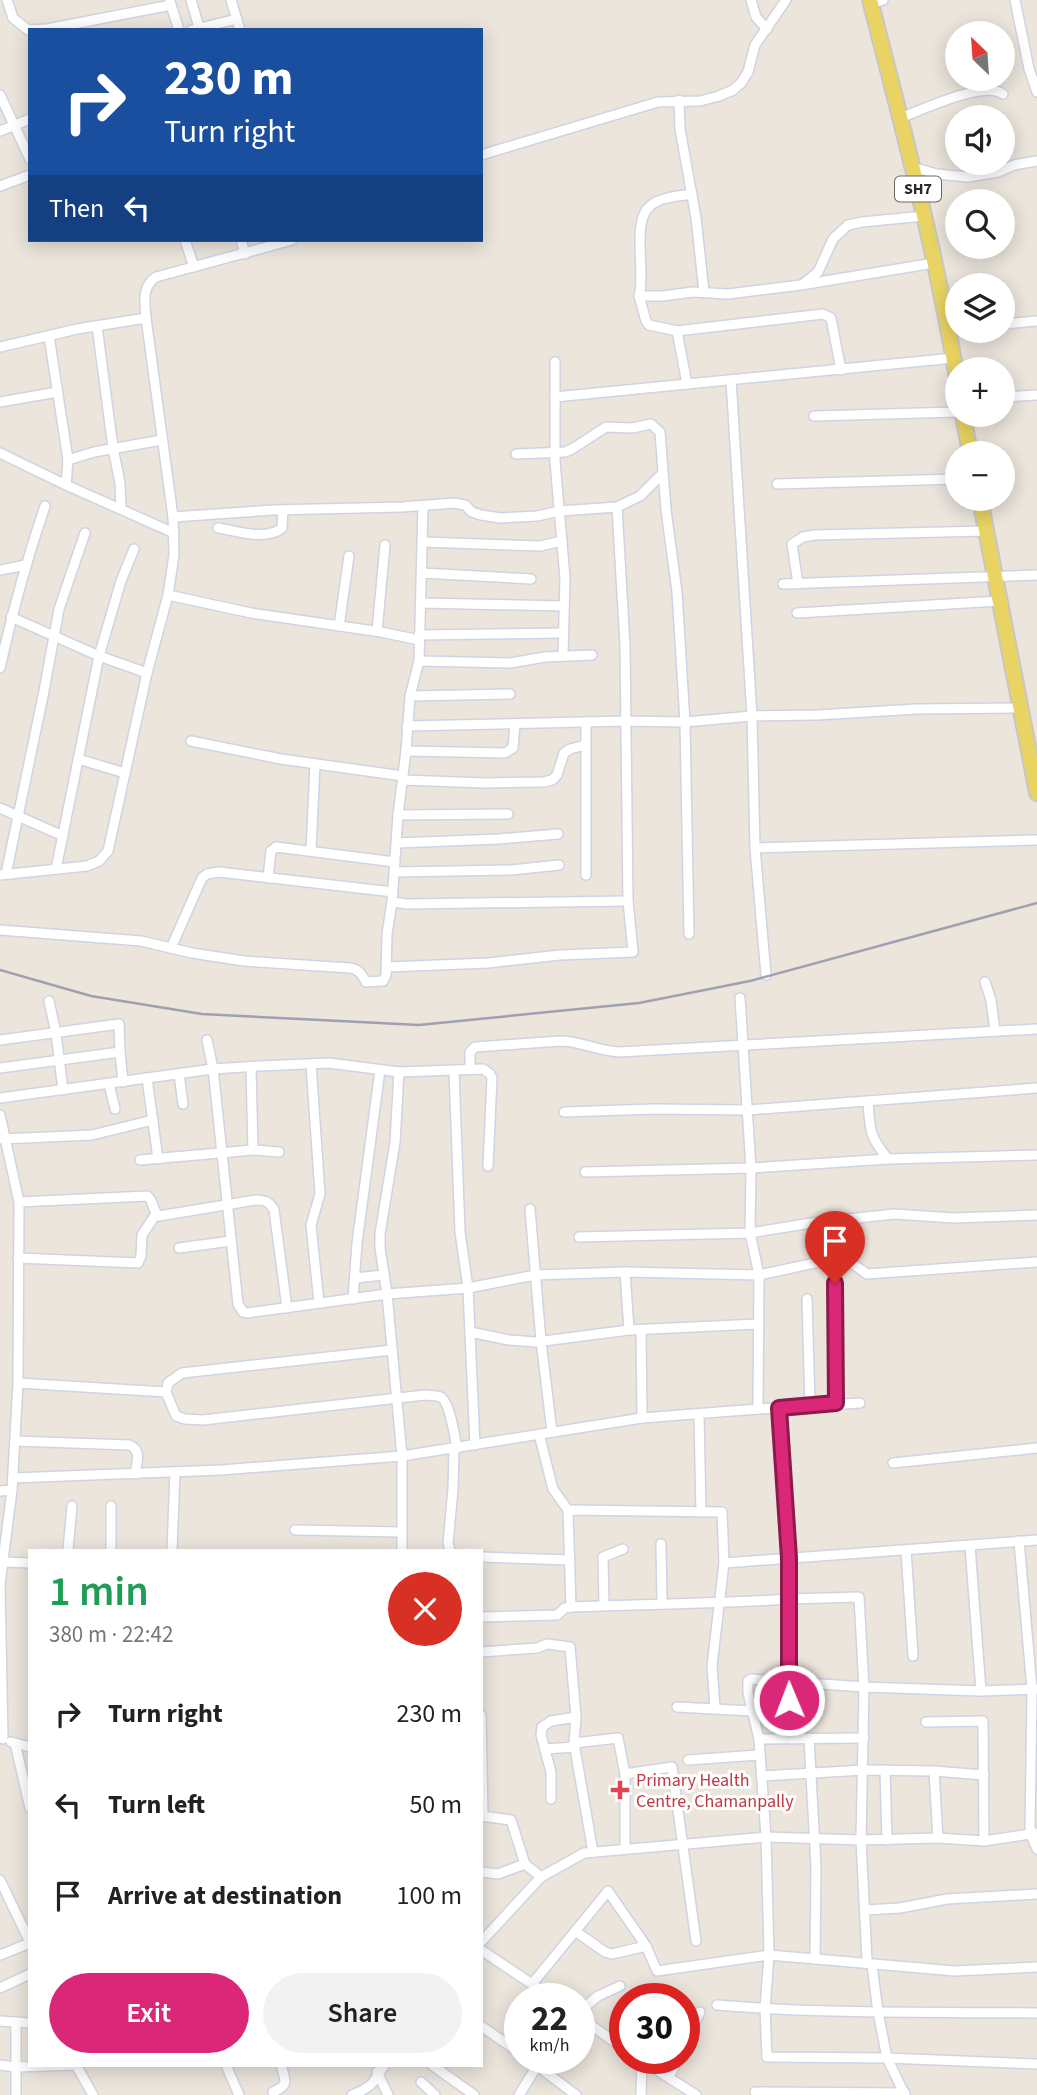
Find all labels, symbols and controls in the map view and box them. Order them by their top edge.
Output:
north arrow [945,21,1015,91]
map controls [945,21,1015,511]
text: 230 m [164,44,293,114]
icon: right [49,56,140,147]
button: sound [945,105,1015,175]
text: Turn right [164,109,295,155]
road number: SH7 [895,176,941,202]
icon: left [118,189,156,227]
button: search [945,189,1015,259]
text: Then [49,190,104,227]
button: layers [945,273,1015,343]
button: + [945,357,1015,427]
button: − [945,441,1015,511]
pin [805,1211,865,1283]
icon: arrive [816,1222,854,1260]
text: 1 min [49,1562,149,1622]
button: close [388,1572,462,1646]
text: 380 m · 22:42 [49,1618,173,1651]
position arrow [752,1663,826,1737]
icon: right [49,1695,87,1733]
text: Turn right [108,1695,223,1732]
text: 230 m [396,1695,462,1732]
place label: Primary Health Centre, Chamanpally [636,1768,794,1814]
marker: Primary Health Centre, Chamanpally [610,1780,630,1800]
icon: left [49,1786,87,1824]
text: Turn left [108,1786,205,1823]
text: 50 m [409,1786,462,1823]
icon: arrive [49,1877,87,1915]
text: Arrive at destination [108,1877,342,1914]
text: 100 m [396,1877,462,1914]
button: Exit [49,1973,249,2053]
button: Share [263,1973,462,2053]
speed limit sign: 30 [609,1983,700,2074]
text: 22 [531,1994,568,2044]
text: km/h [530,2033,569,2058]

